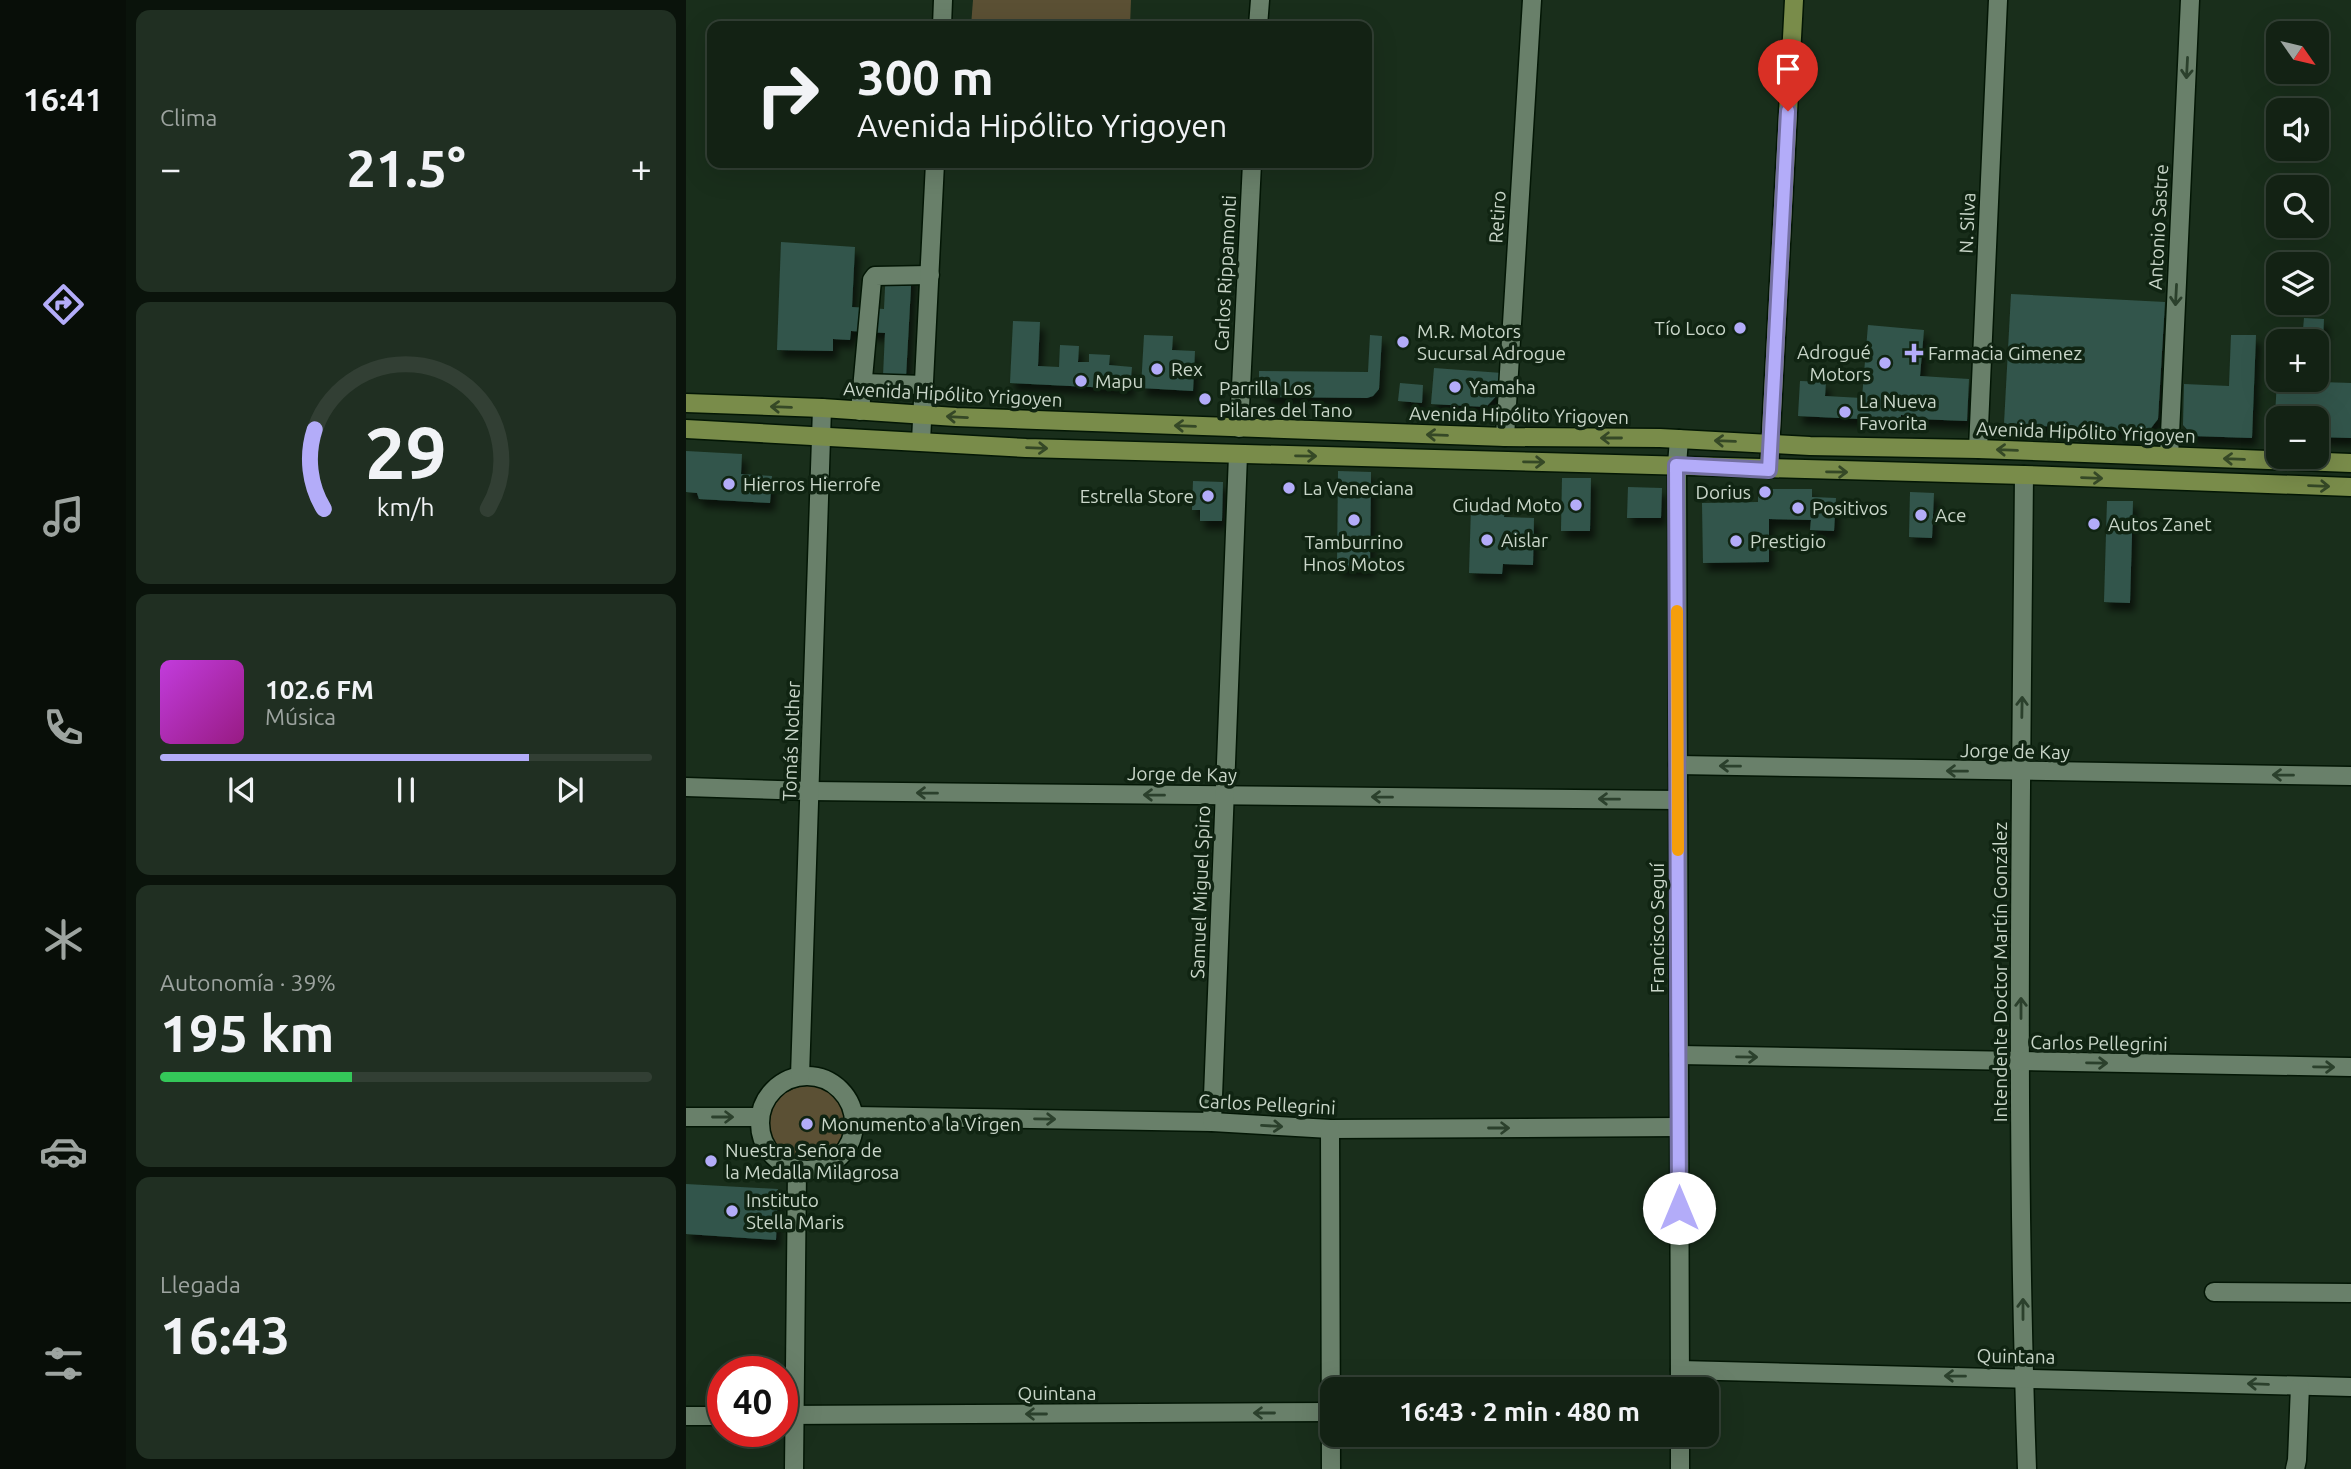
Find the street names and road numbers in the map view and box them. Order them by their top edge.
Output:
street label: Antonio Sastre [2144,164,2172,290]
street label: Retiro [1484,190,1510,244]
street label: N. Silva [1954,192,1980,254]
street label: Carlos Rippamonti [1210,194,1240,352]
street label: Avenida Hipólito Yrigoyen [843,377,1063,411]
street label: Avenida Hipólito Yrigoyen [1409,402,1629,428]
street label: Avenida Hipólito Yrigoyen [1976,417,2196,447]
street label: Tomás Nother [778,681,804,801]
street label: Jorge de Kay [1960,739,2070,763]
street label: Jorge de Kay [1127,762,1237,786]
street label: Samuel Miguel Spiro [1186,805,1214,979]
street label: Intendente Doctor Martín González [1989,821,2011,1122]
street label: Francisco Seguí [1646,862,1668,993]
street label: Carlos Pellegrini [2030,1031,2168,1055]
street label: Carlos Pellegrini [1198,1089,1336,1119]
street label: Quintana [1976,1344,2056,1368]
street label: Quintana [1018,1382,1096,1404]

